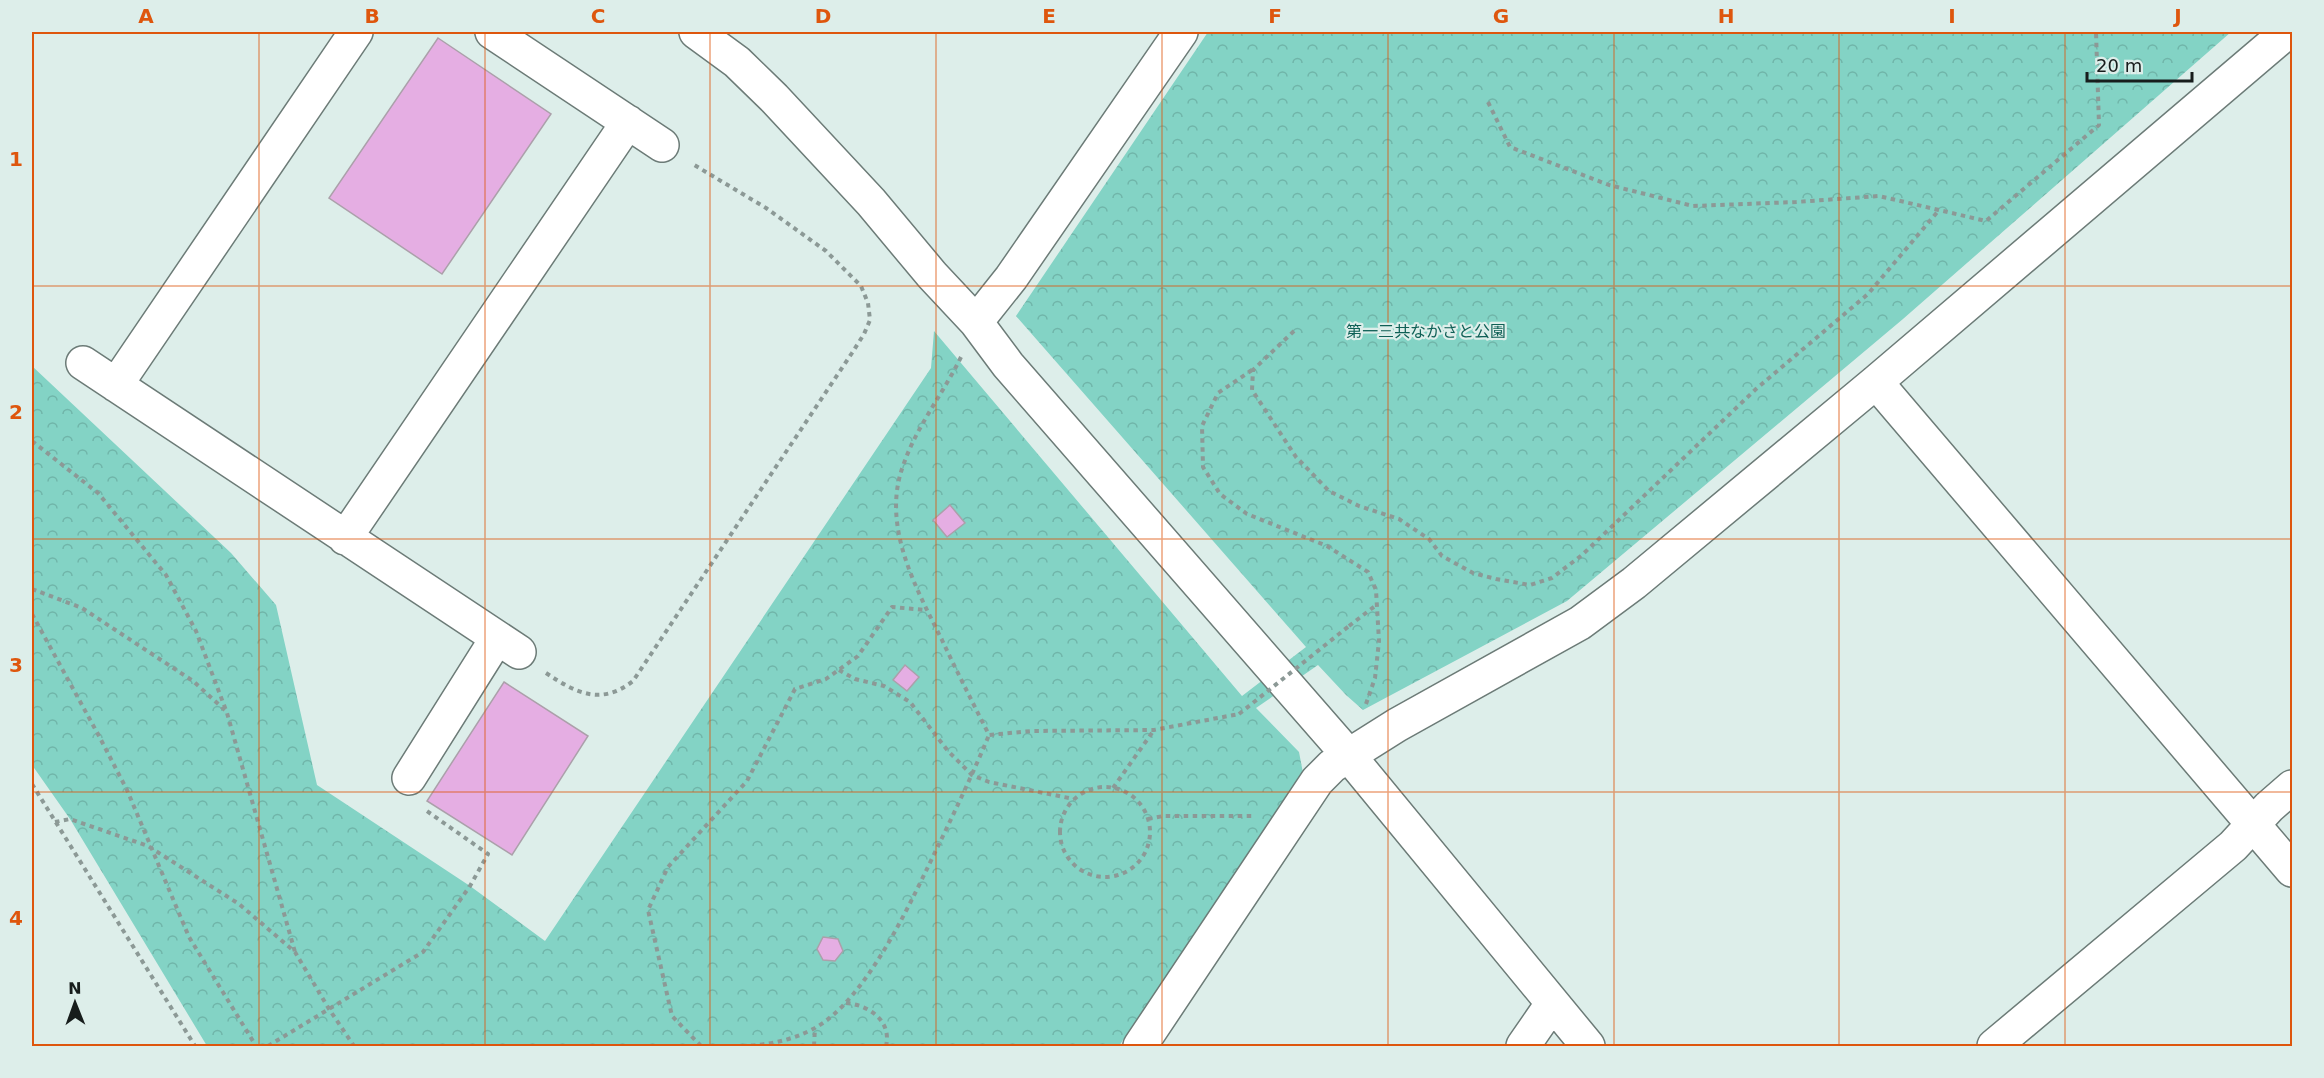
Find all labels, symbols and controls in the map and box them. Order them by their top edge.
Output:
text: A [138,4,154,28]
text: B [364,4,380,28]
text: C [591,4,605,28]
text: D [815,4,831,28]
text: E [1042,4,1056,28]
text: F [1268,4,1282,28]
text: G [1493,4,1509,28]
text: H [1718,4,1734,28]
text: I [1948,4,1956,28]
text: J [2172,4,2182,28]
scale bar [2087,45,2192,83]
text: 20 m [2096,55,2142,76]
text: 1 [9,147,23,171]
park label: 第一三共なかさと公園 [1346,322,1506,341]
text: 2 [9,400,23,424]
text: 3 [9,653,23,677]
text: 4 [9,906,23,930]
north arrow [45,973,105,1033]
text: N [68,979,82,998]

